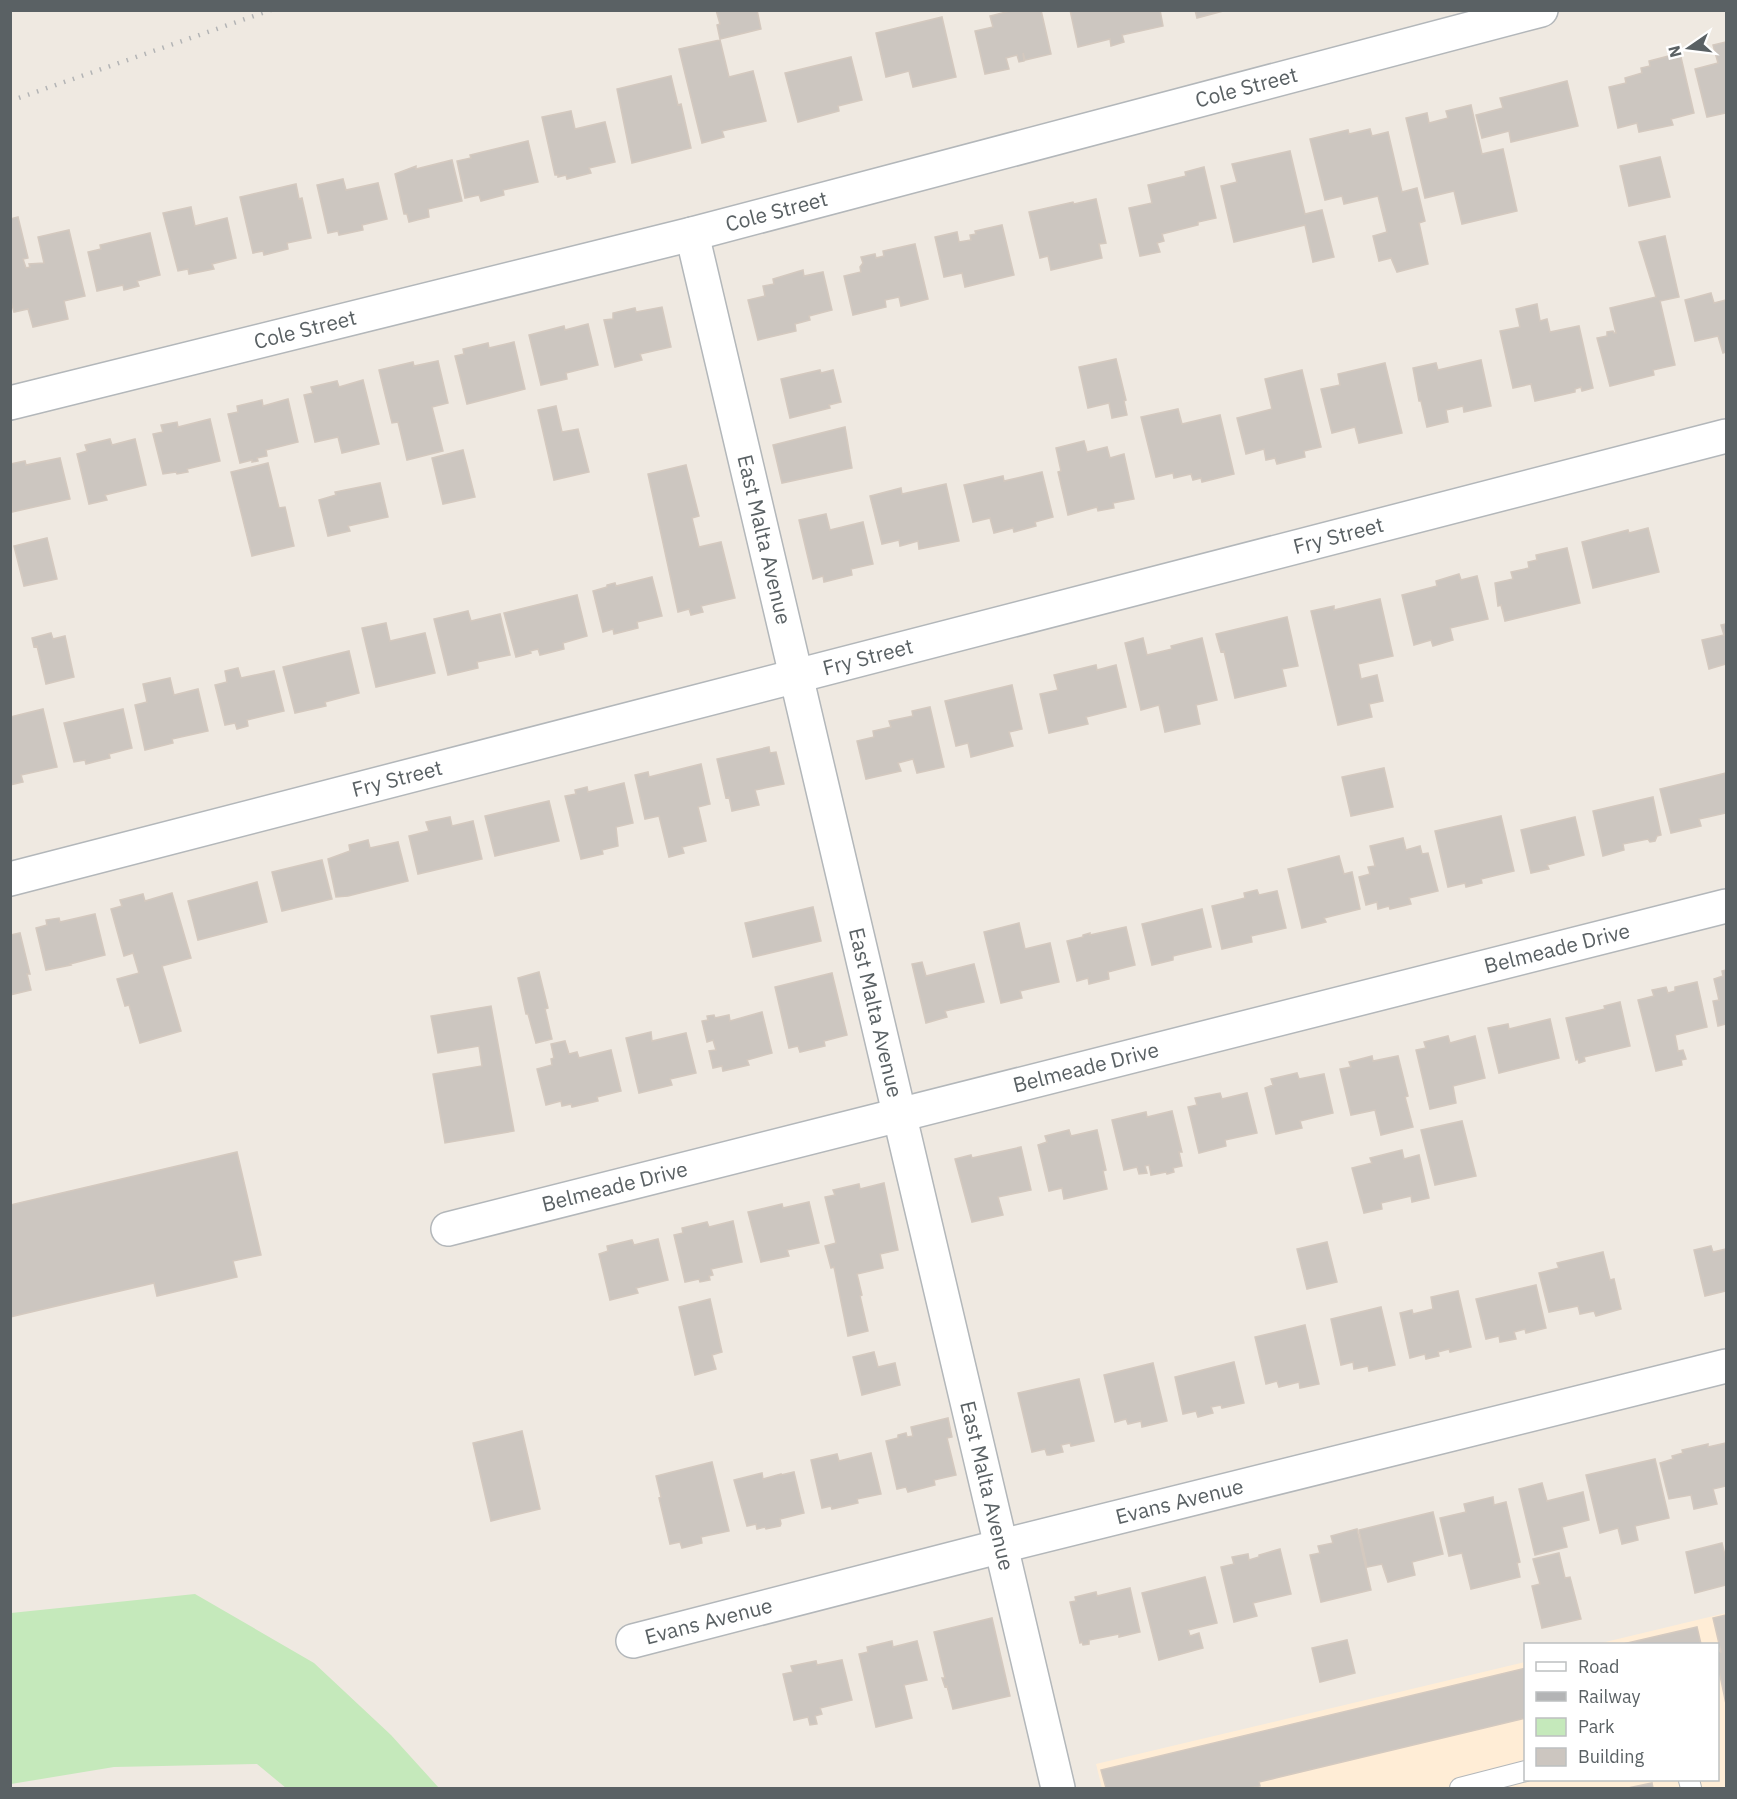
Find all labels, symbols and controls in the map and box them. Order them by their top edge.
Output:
north arrow [1659,18,1719,78]
text: N [1663,44,1686,60]
street label: Cole Street [1192,60,1300,114]
street label: Cole Street [722,184,830,238]
street label: Cole Street [251,303,359,355]
street label: East Malta Avenue [731,452,798,627]
street label: Fry Street [1290,510,1386,560]
street label: Fry Street [819,631,916,682]
street label: Fry Street [349,753,445,803]
street label: Belmeade Drive [1481,916,1633,980]
street label: East Malta Avenue [843,925,910,1100]
street label: Belmeade Drive [1010,1035,1162,1099]
street label: Belmeade Drive [539,1154,690,1218]
street label: East Malta Avenue [954,1398,1021,1573]
street label: Evans Avenue [1112,1472,1246,1530]
street label: Evans Avenue [641,1591,775,1650]
legend [1524,1643,1719,1781]
text: Road [1578,1655,1619,1678]
text: Railway [1578,1685,1640,1708]
text: Park [1578,1715,1615,1738]
text: Building [1578,1745,1645,1768]

